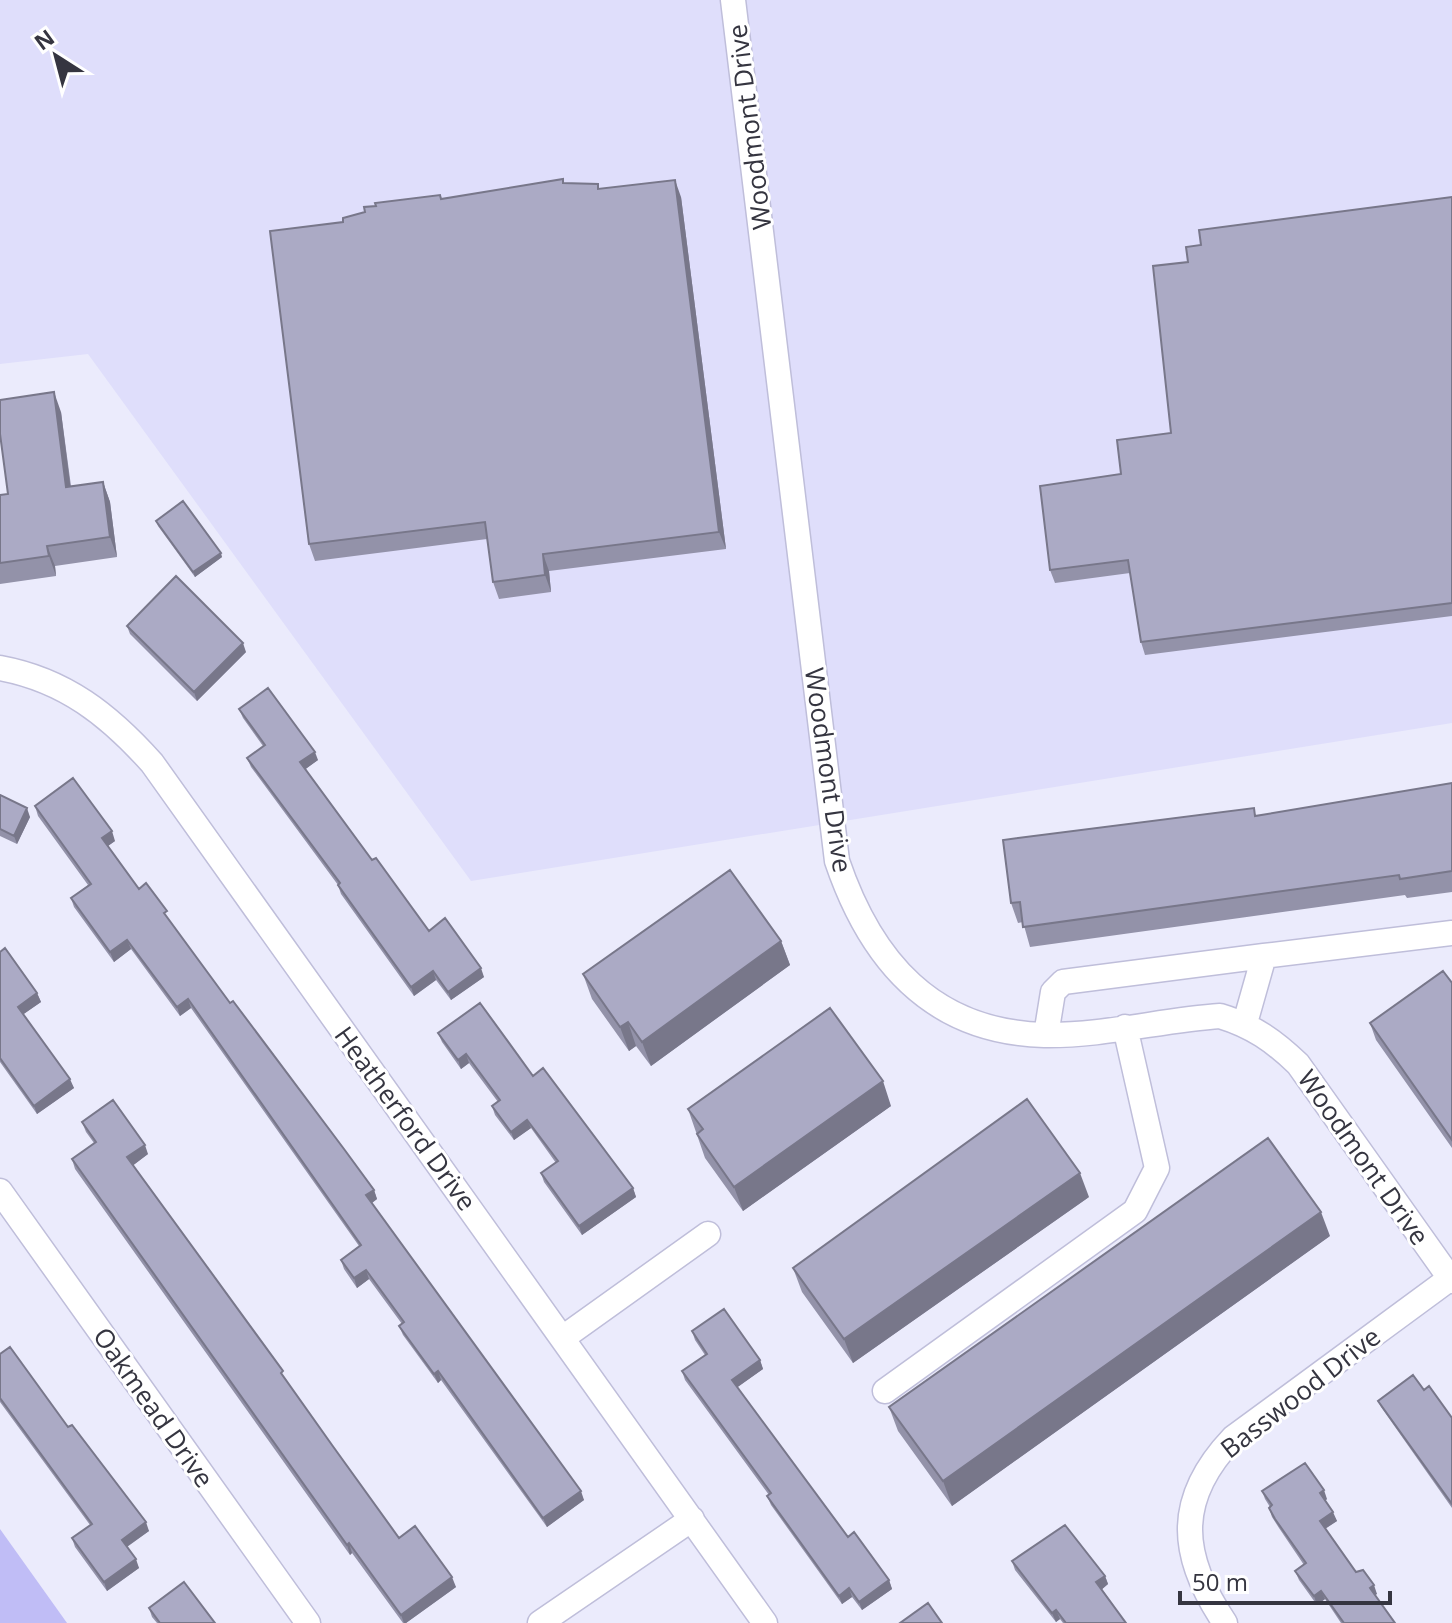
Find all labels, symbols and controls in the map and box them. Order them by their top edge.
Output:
north arrow [16,16,96,96]
text: N [28,22,60,56]
street label: Woodmont Drive [719,22,779,232]
street label: Woodmont Drive [797,665,861,875]
street label: Heatherford Drive [327,1018,485,1218]
street label: Woodmont Drive [1290,1062,1438,1252]
street label: Basswood Drive [1213,1318,1387,1466]
street label: Oakmead Drive [85,1320,223,1494]
scale bar [1180,1555,1390,1605]
text: 50 m [1192,1565,1248,1598]

